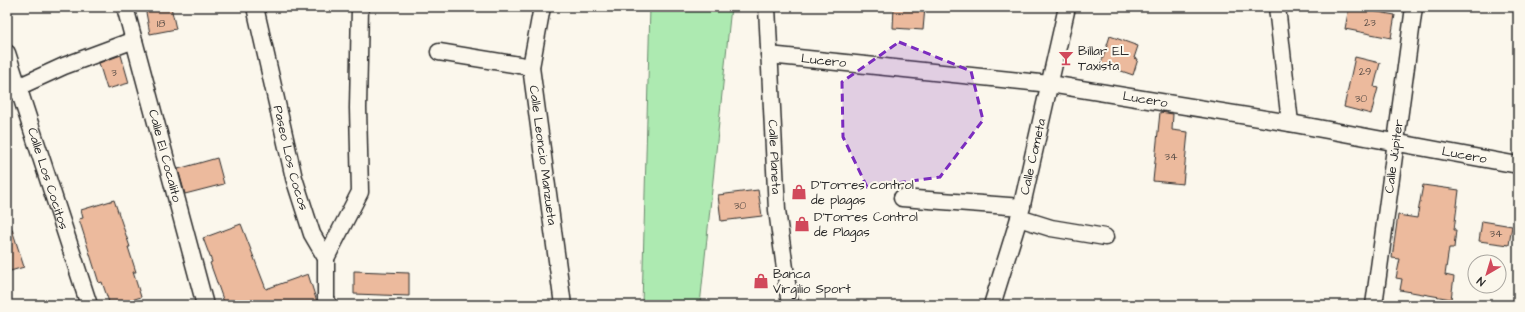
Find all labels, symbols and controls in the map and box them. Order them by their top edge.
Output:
house number: 23 [1364,15,1376,30]
house number: 18 [157,16,165,31]
place label: Billar EL Taxista [1078,42,1129,75]
street label: Lucero [800,49,848,72]
bar icon: Billar EL Taxista [1057,49,1075,67]
house number: 29 [1359,64,1371,79]
house number: 3 [111,65,117,80]
street label: Calle Leoncio Manzueta [525,84,561,226]
street label: Lucero [1121,87,1170,112]
house number: 30 [1355,91,1367,106]
street label: Paseo Los Cocos [269,104,313,213]
street label: Calle El Cocalito [144,107,186,205]
street label: Calle Cometa [1016,116,1050,197]
street label: Calle Júpiter [1380,118,1408,194]
street label: Calle Planeta [764,119,785,195]
street label: Calle Los Cocitos [23,125,73,232]
street label: Lucero [1440,142,1489,168]
house number: 34 [1164,149,1178,164]
place label: D'Torres control de plagas [811,176,914,210]
shop icon: D'Torres control de plagas [790,183,808,201]
house number: 30 [734,198,746,213]
place label: D'Torres Control de Plagas [814,208,918,242]
shop icon: D'Torres Control de Plagas [793,215,811,233]
house number: 34 [1489,226,1503,241]
north arrow [1467,254,1507,294]
place label: Banca Virgilio Sport [773,265,852,299]
shop icon: Banca Virgilio Sport [752,272,770,290]
text: N [1474,273,1488,290]

